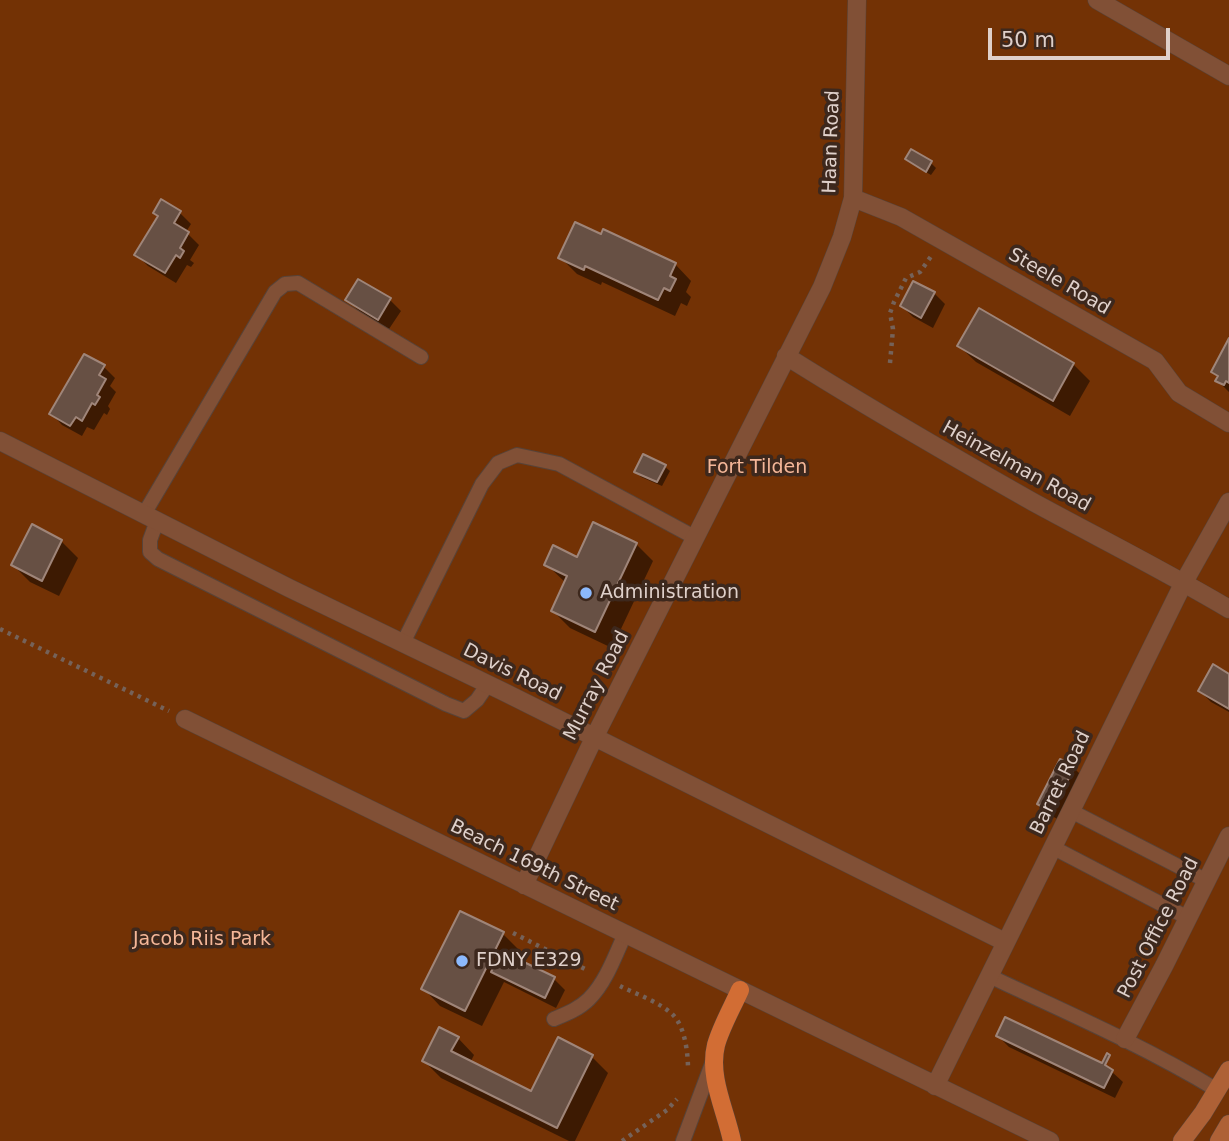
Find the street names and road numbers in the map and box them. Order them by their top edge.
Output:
street label: Haan Road [819,90,845,194]
street label: Steele Road [1004,244,1114,320]
street label: Heinzelman Road [938,417,1094,517]
street label: Murray Road [560,627,634,745]
street label: Davis Road [459,639,565,707]
street label: Barret Road [1026,727,1096,839]
street label: Beach 169th Street [446,815,622,917]
street label: Post Office Road [1114,854,1204,1002]

